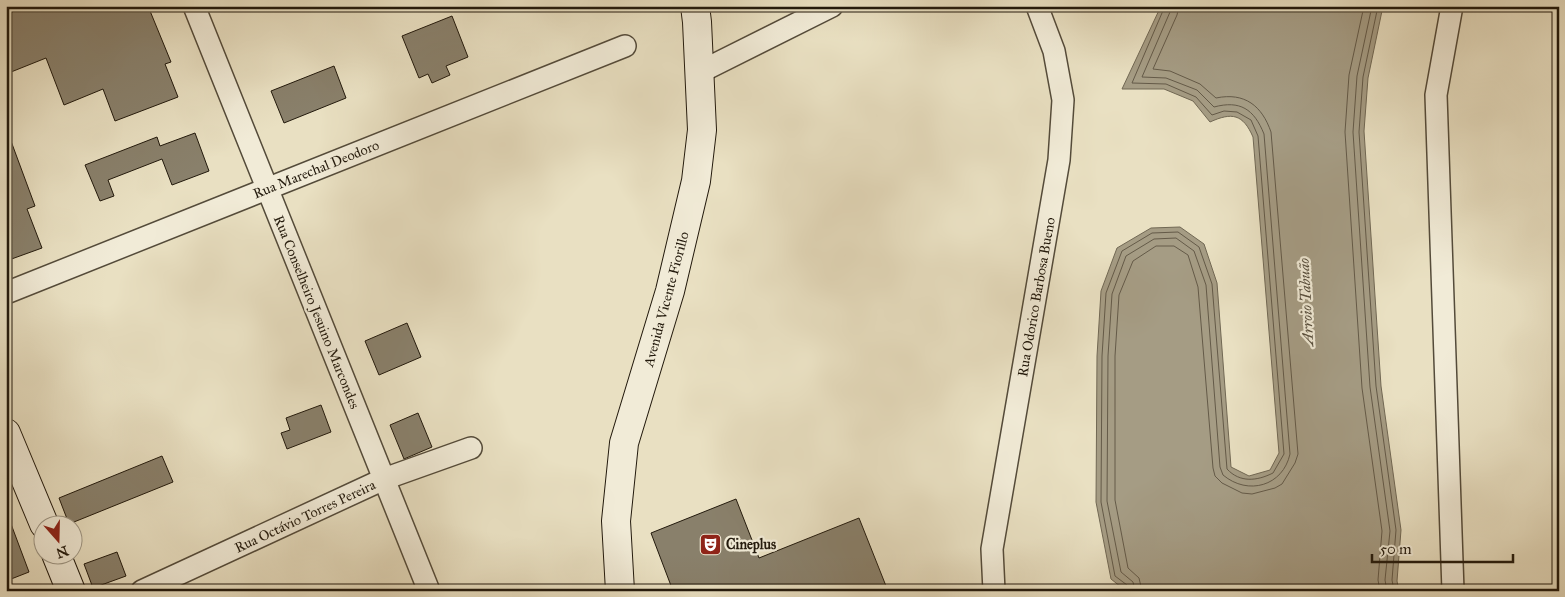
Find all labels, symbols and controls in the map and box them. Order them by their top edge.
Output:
street label: Rua Marechal Deodoro [251,136,382,203]
street label: Rua Conselheiro Jesuino Marcondes [269,213,363,412]
street label: Rua Odorico Barbosa Bueno [1014,216,1059,378]
street label: Avenida Vicente Fiorillo [640,230,693,369]
water label: Arroio Tabuão [1295,257,1317,348]
street label: Rua Octávio Torres Pereira [232,476,378,557]
north arrow [32,514,82,564]
theatre icon: Cineplus [698,532,722,556]
scale bar [1372,532,1514,564]
place label: Cineplus [726,536,776,554]
text: 50 m [1380,540,1412,558]
text: N [54,542,71,562]

